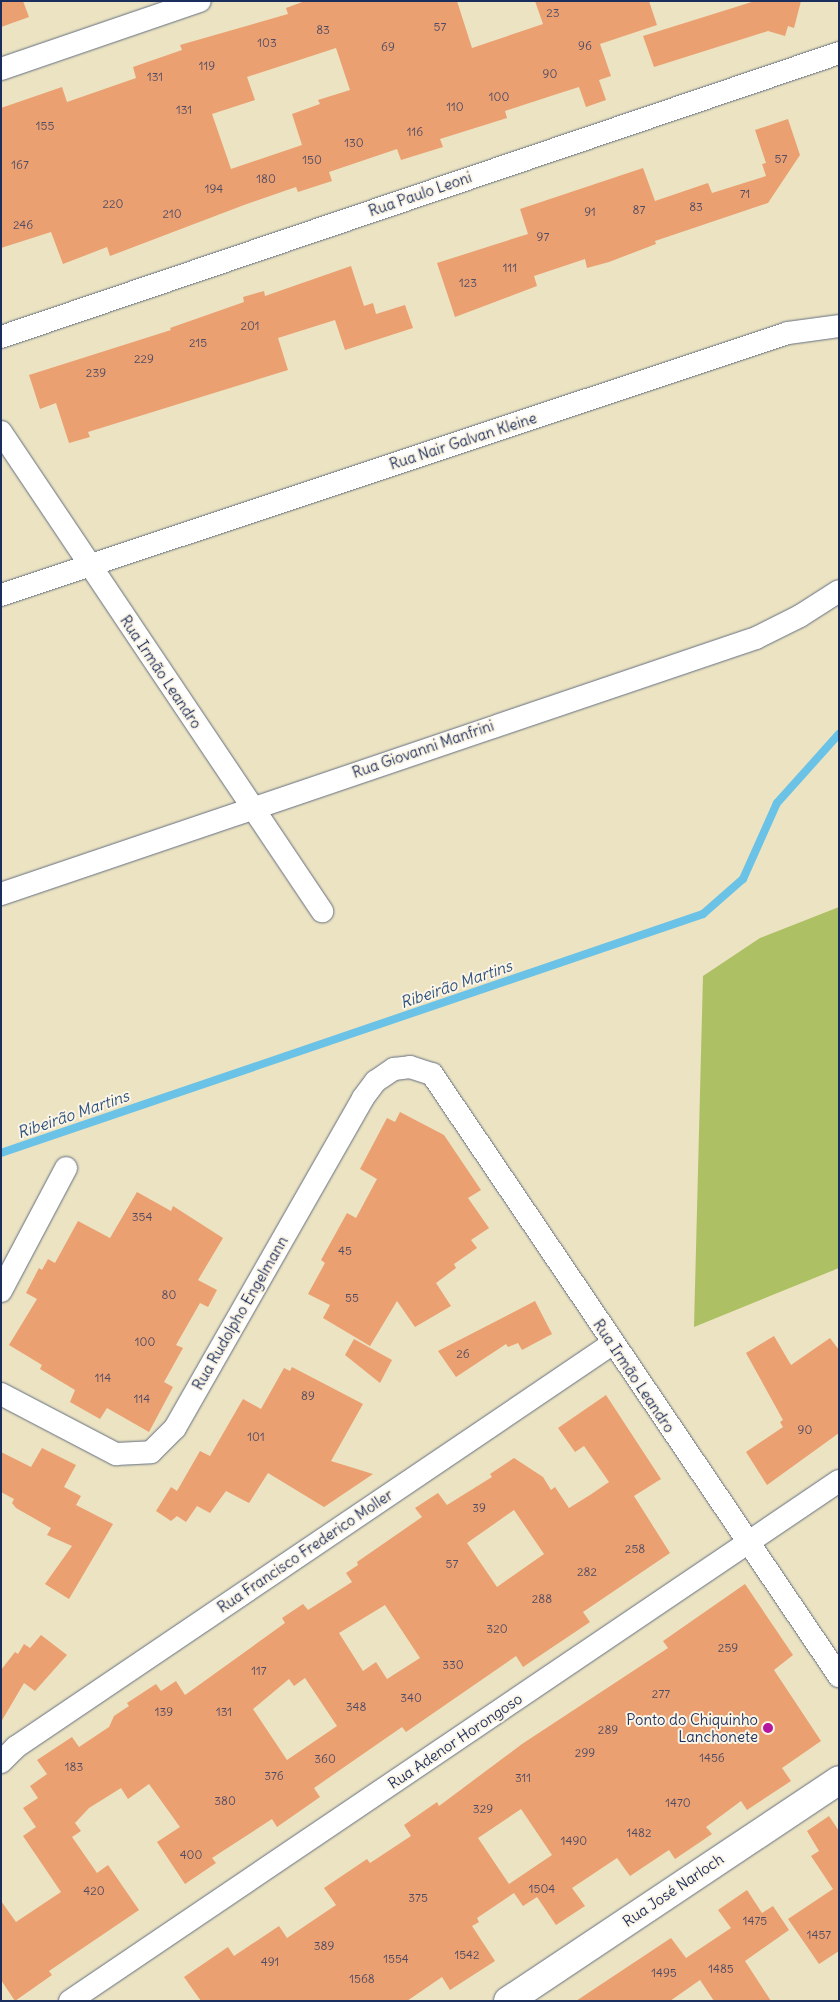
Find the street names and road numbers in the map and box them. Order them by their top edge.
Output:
street label: Rua Paulo Leoni [366,168,474,220]
street label: Rua Nair Galvan Kleine [387,409,539,473]
street label: Rua Irmão Leandro [116,612,206,732]
street label: Rua Giovanni Manfrini [350,716,496,782]
street label: Rua Rudolpho Engelmann [189,1233,291,1393]
street label: Rua Irmão Leandro [589,1316,679,1436]
street label: Rua Francisco Frederico Moller [214,1486,396,1616]
street label: Rua Adenor Horongoso [385,1689,525,1793]
street label: Rua José Narloch [619,1850,727,1930]

